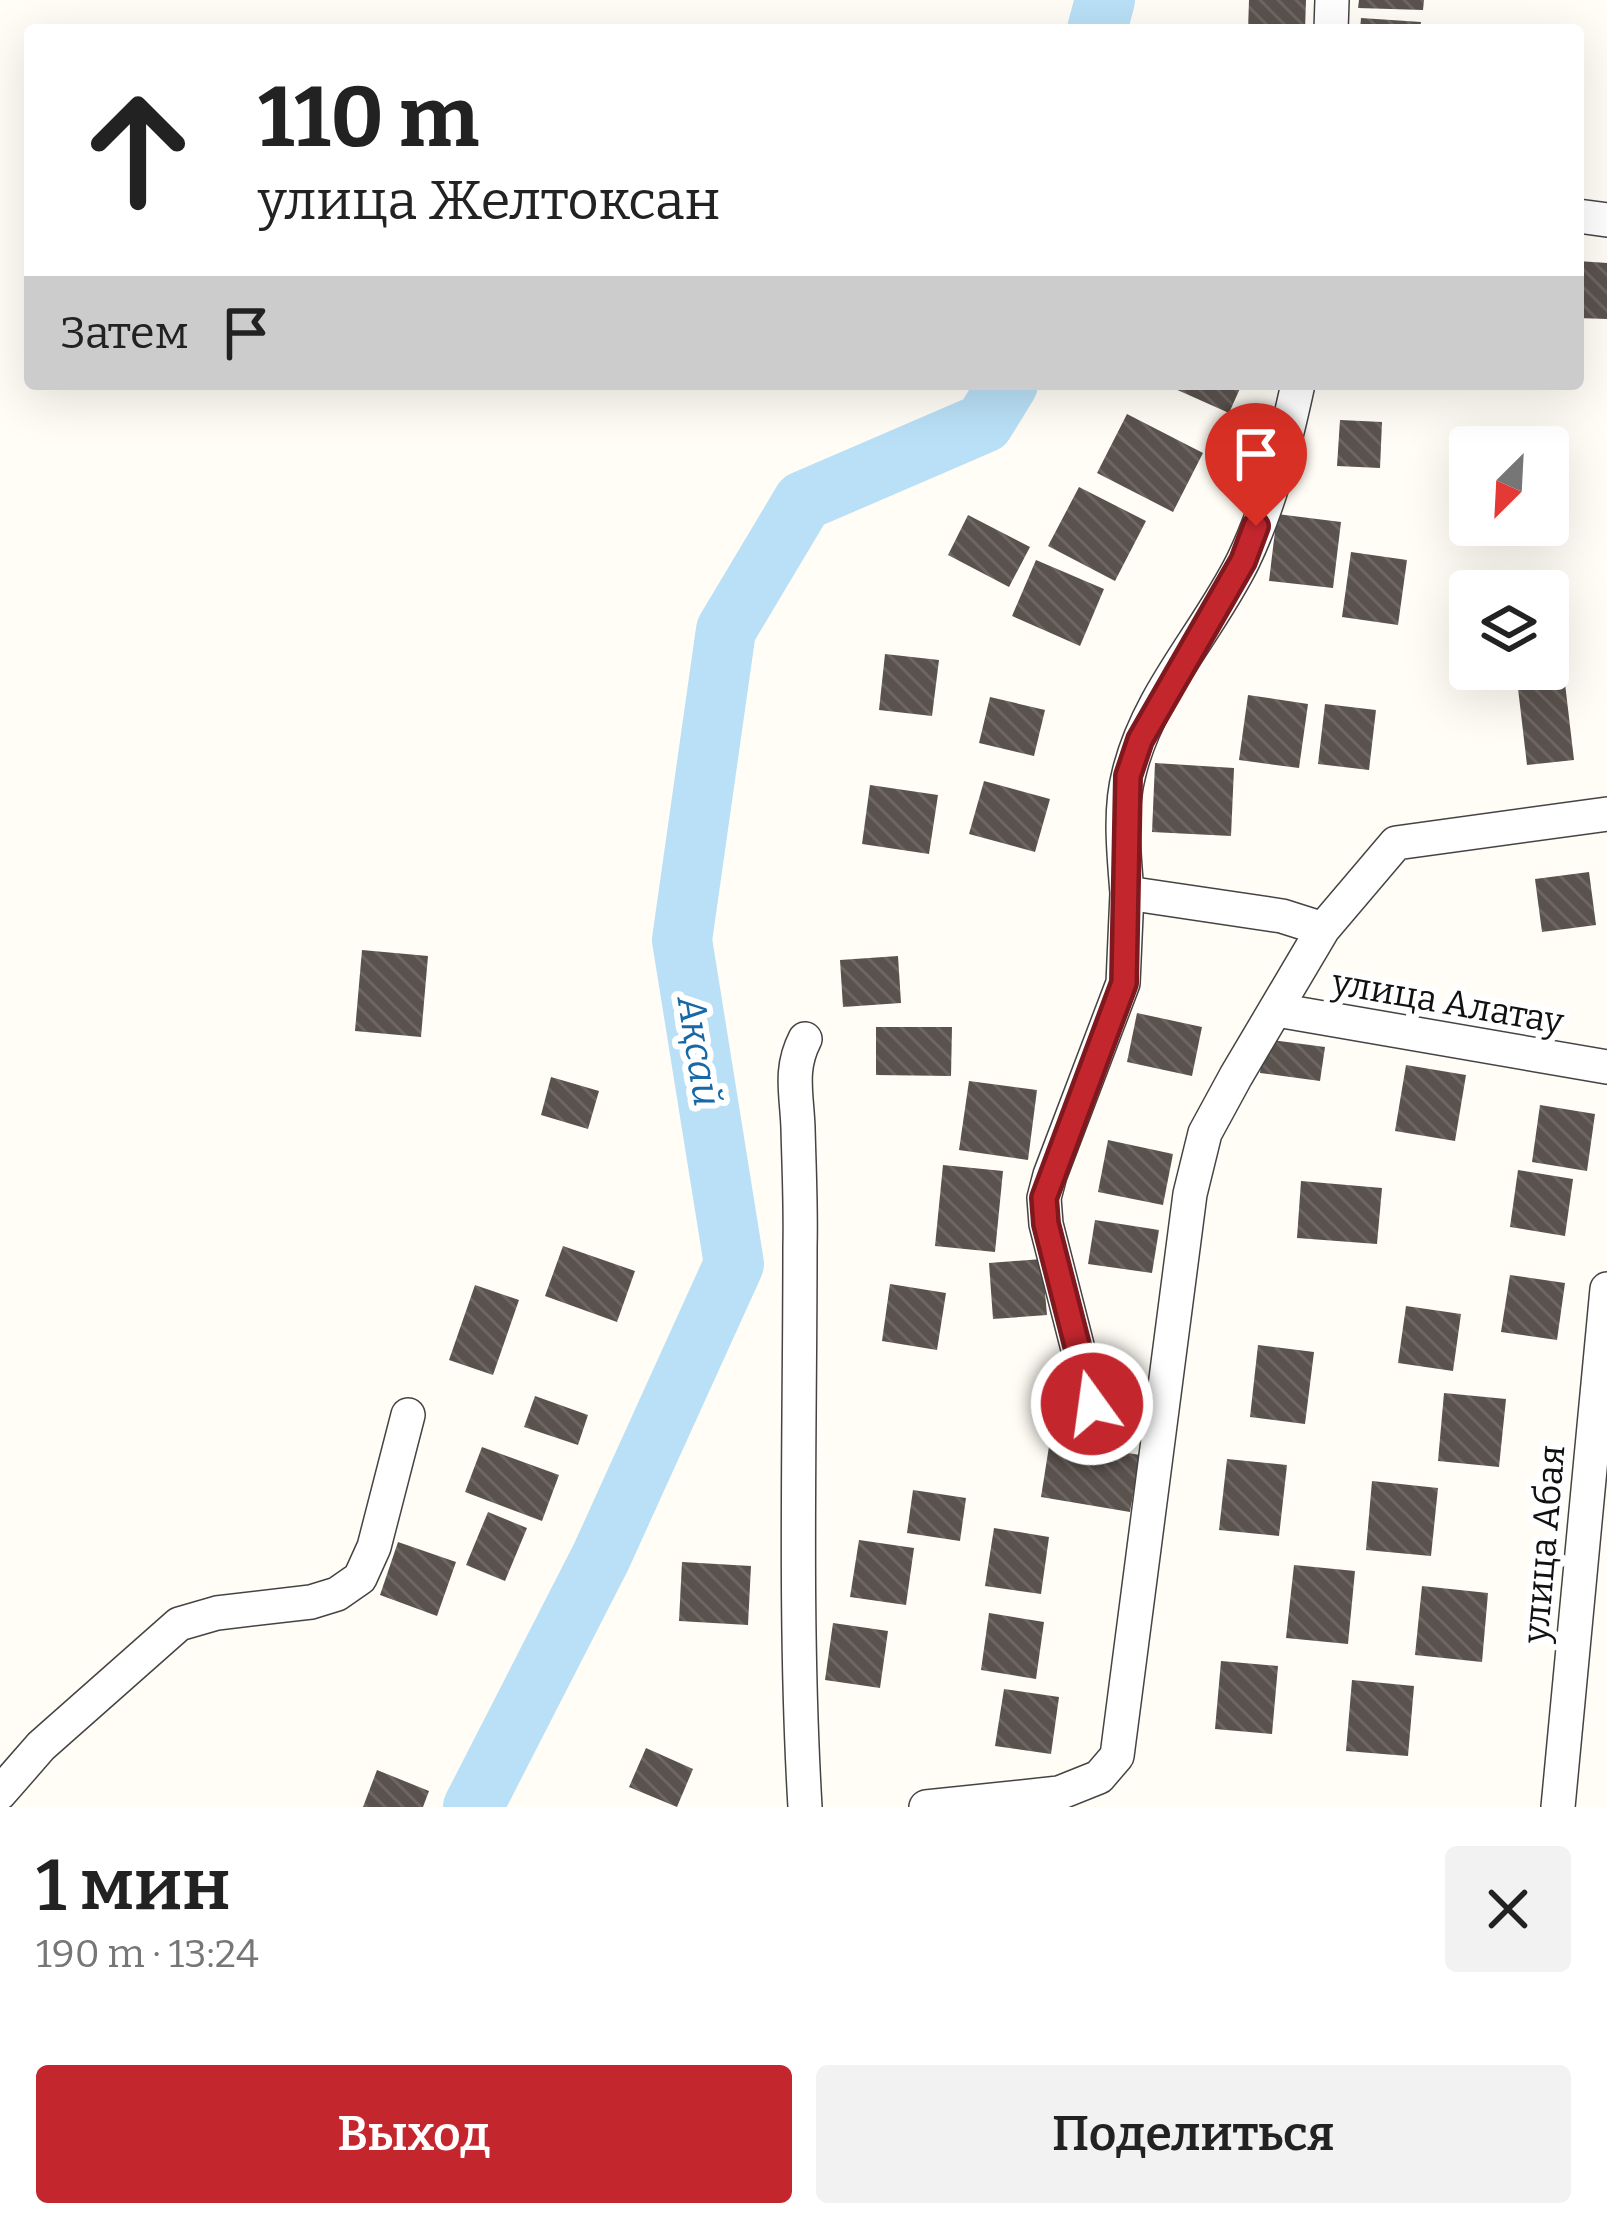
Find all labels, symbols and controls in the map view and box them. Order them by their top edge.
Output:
text: 110 m [258,67,479,168]
icon: ahead [60,72,216,228]
text: улица Желтоксан [258,169,720,233]
icon: arrive [213,300,279,366]
text: Затем [60,306,189,360]
pin [1205,403,1307,526]
icon: arrive [1223,421,1289,487]
north arrow [1449,426,1569,546]
map controls [1449,426,1569,690]
button: layers [1449,570,1569,690]
street label: улица Алатау [1328,960,1568,1044]
water label: Ақсай [667,991,730,1110]
position arrow [1029,1341,1155,1467]
street label: улица Абая [1513,1443,1575,1646]
text: 1 мин [36,1843,230,1929]
button: close [1445,1846,1571,1972]
text: 190 m · 13:24 [36,1931,259,1977]
button: Выход [36,2065,792,2203]
button: Поделиться [816,2065,1571,2203]

